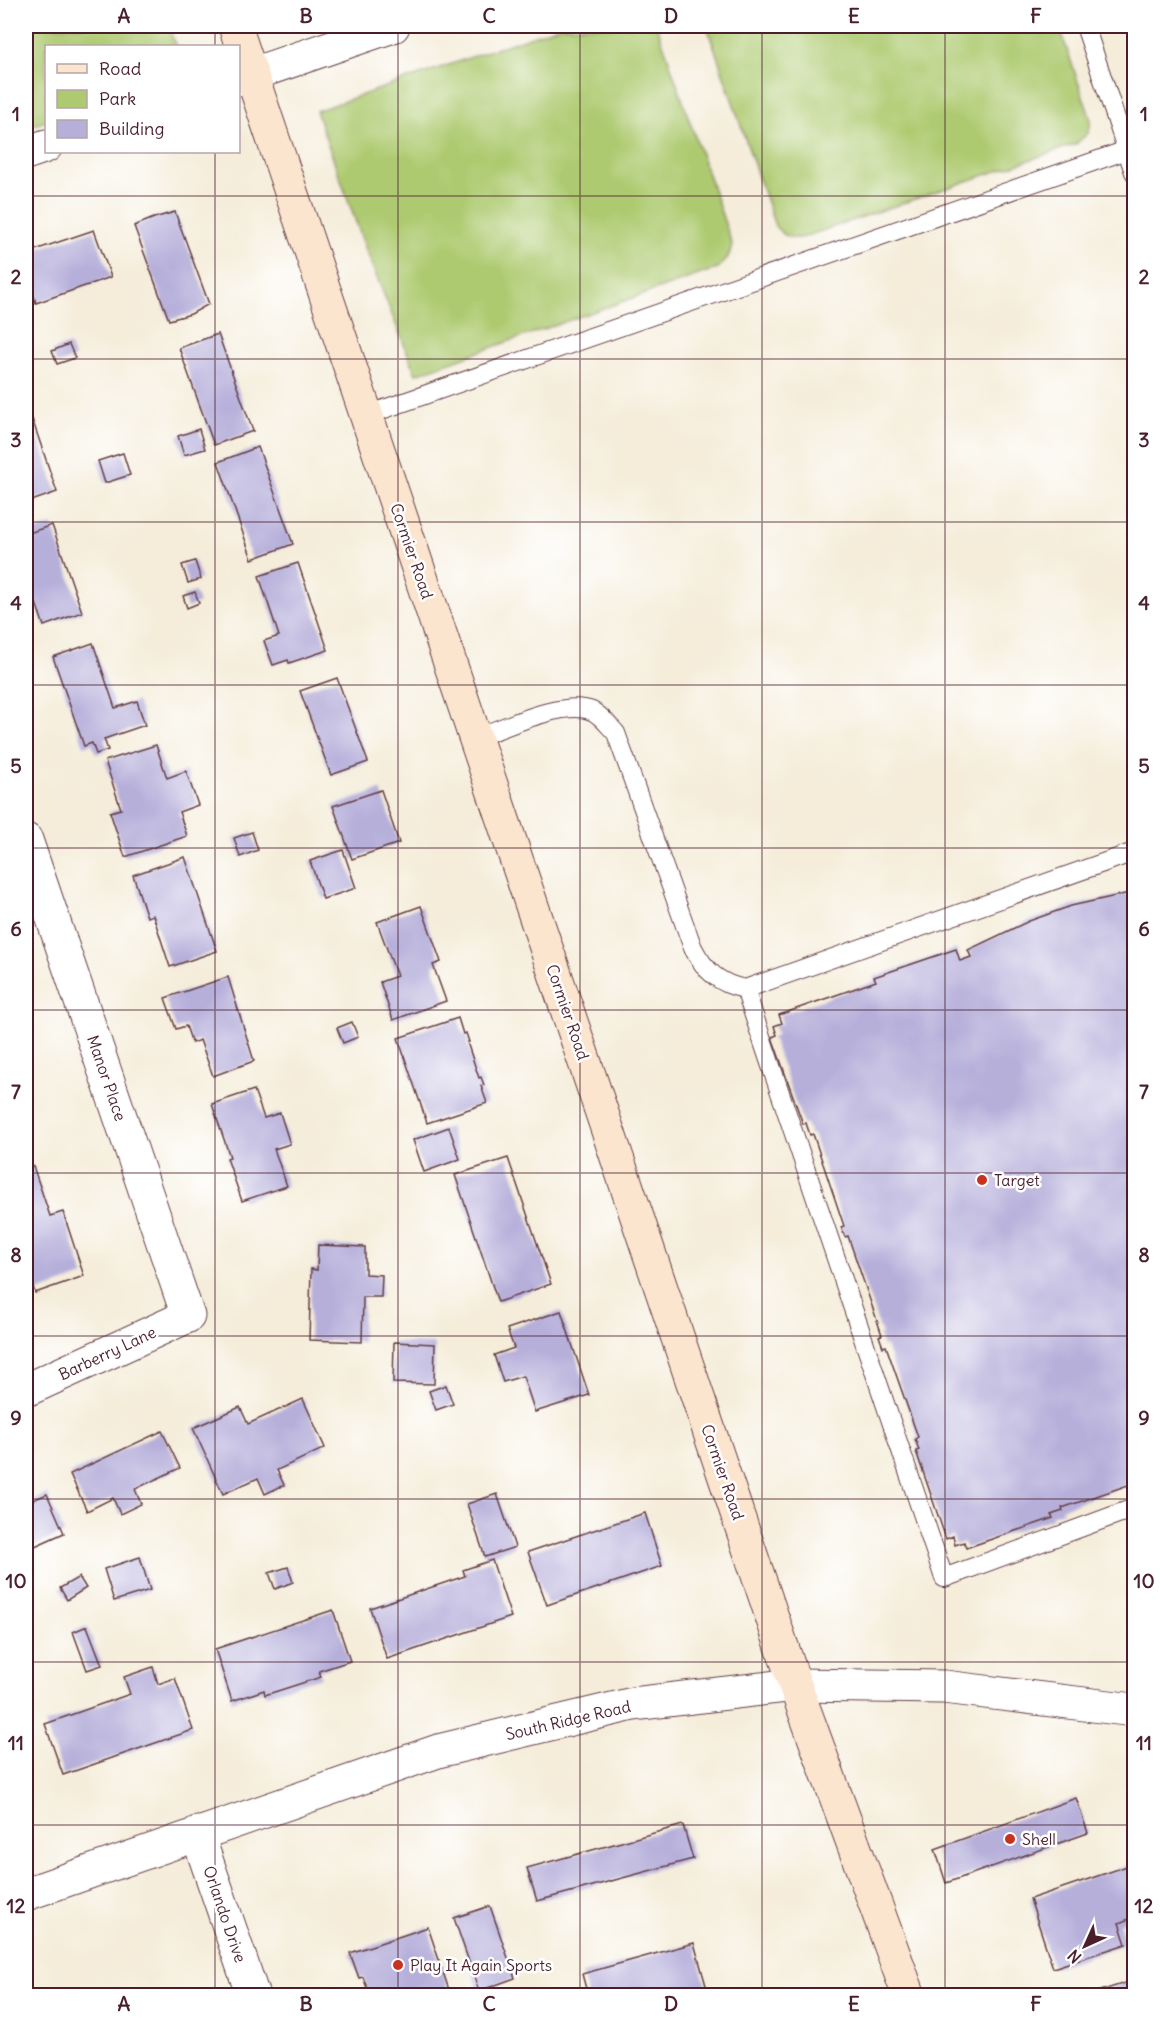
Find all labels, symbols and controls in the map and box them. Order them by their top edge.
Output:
text: A [118,3,131,28]
text: B [299,3,313,28]
text: C [482,3,496,28]
text: D [664,3,678,28]
text: E [848,3,860,28]
text: F [1030,3,1042,28]
legend [45,45,240,153]
text: Road [99,57,142,80]
text: Park [99,87,136,110]
text: 1 [12,101,20,126]
text: 1 [1140,101,1148,126]
text: Building [99,117,164,140]
text: 2 [11,264,22,289]
text: 2 [1139,264,1150,289]
text: 3 [10,427,22,452]
text: 3 [1138,427,1150,452]
street label: Cormier Road [386,500,438,602]
text: 4 [10,590,22,615]
text: 4 [1138,590,1150,615]
text: 5 [10,753,22,778]
text: 5 [1138,753,1150,778]
text: 6 [10,916,22,941]
text: 6 [1138,916,1150,941]
street label: Cormier Road [542,961,594,1063]
street label: Manor Place [83,1033,131,1123]
text: 7 [11,1079,21,1104]
text: 7 [1139,1079,1149,1104]
place label: Target [994,1170,1040,1190]
marker: Target [975,1173,989,1187]
text: 8 [10,1242,22,1267]
text: 8 [1138,1242,1150,1267]
street label: Barberry Lane [55,1322,159,1384]
text: 9 [10,1405,22,1430]
text: 9 [1138,1405,1150,1430]
street label: Cormier Road [697,1421,749,1523]
text: 10 [5,1568,27,1593]
text: 10 [1133,1568,1155,1593]
street label: South Ridge Road [504,1696,632,1744]
text: 11 [8,1730,24,1755]
text: 11 [1136,1730,1152,1755]
place label: Shell [1022,1829,1056,1849]
marker: Shell [1003,1832,1017,1846]
street label: Orlando Drive [199,1863,251,1965]
text: 12 [7,1893,25,1918]
text: 12 [1135,1893,1153,1918]
north arrow [1055,1916,1115,1976]
text: N [1063,1946,1085,1968]
place label: Play It Again Sports [410,1955,552,1975]
marker: Play It Again Sports [391,1958,405,1972]
text: A [118,1991,131,2016]
text: B [299,1991,313,2016]
text: C [482,1991,496,2016]
text: D [664,1991,678,2016]
text: E [848,1991,860,2016]
text: F [1030,1991,1042,2016]

